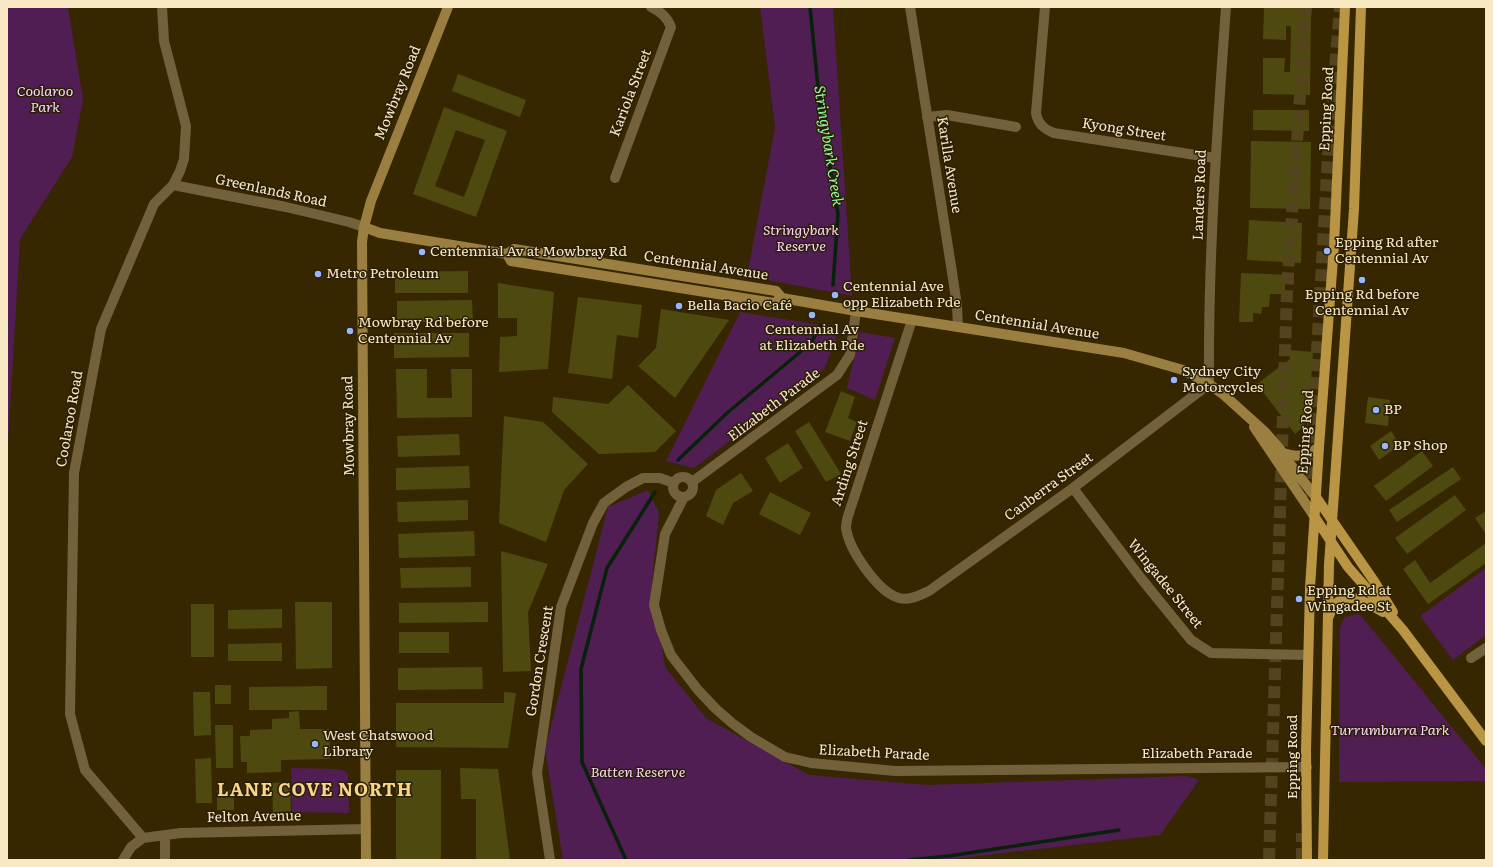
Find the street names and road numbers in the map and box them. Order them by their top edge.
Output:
street label: Mowbray Road [371,43,425,143]
street label: Kariola Street [607,47,655,139]
street label: Epping Road [1316,66,1338,152]
street label: Karilla Avenue [933,115,965,215]
street label: Kyong Street [1081,115,1167,145]
street label: Landers Road [1190,149,1210,241]
street label: Greenlands Road [214,171,328,211]
street label: Centennial Avenue [643,248,769,284]
street label: Centennial Avenue [974,307,1100,343]
street label: Elizabeth Parade [725,365,823,445]
street label: Coolaroo Road [53,369,87,469]
street label: Mowbray Road [340,376,358,476]
street label: Epping Road [1295,389,1317,475]
street label: Arding Street [828,418,872,508]
street label: Canberra Street [1002,449,1096,525]
street label: Wingadee Street [1124,536,1206,632]
street label: Gordon Crescent [523,604,557,718]
street label: Epping Road [1285,715,1301,799]
street label: Elizabeth Parade [818,742,930,764]
street label: Elizabeth Parade [1141,746,1253,762]
street label: Felton Avenue [207,808,301,826]

